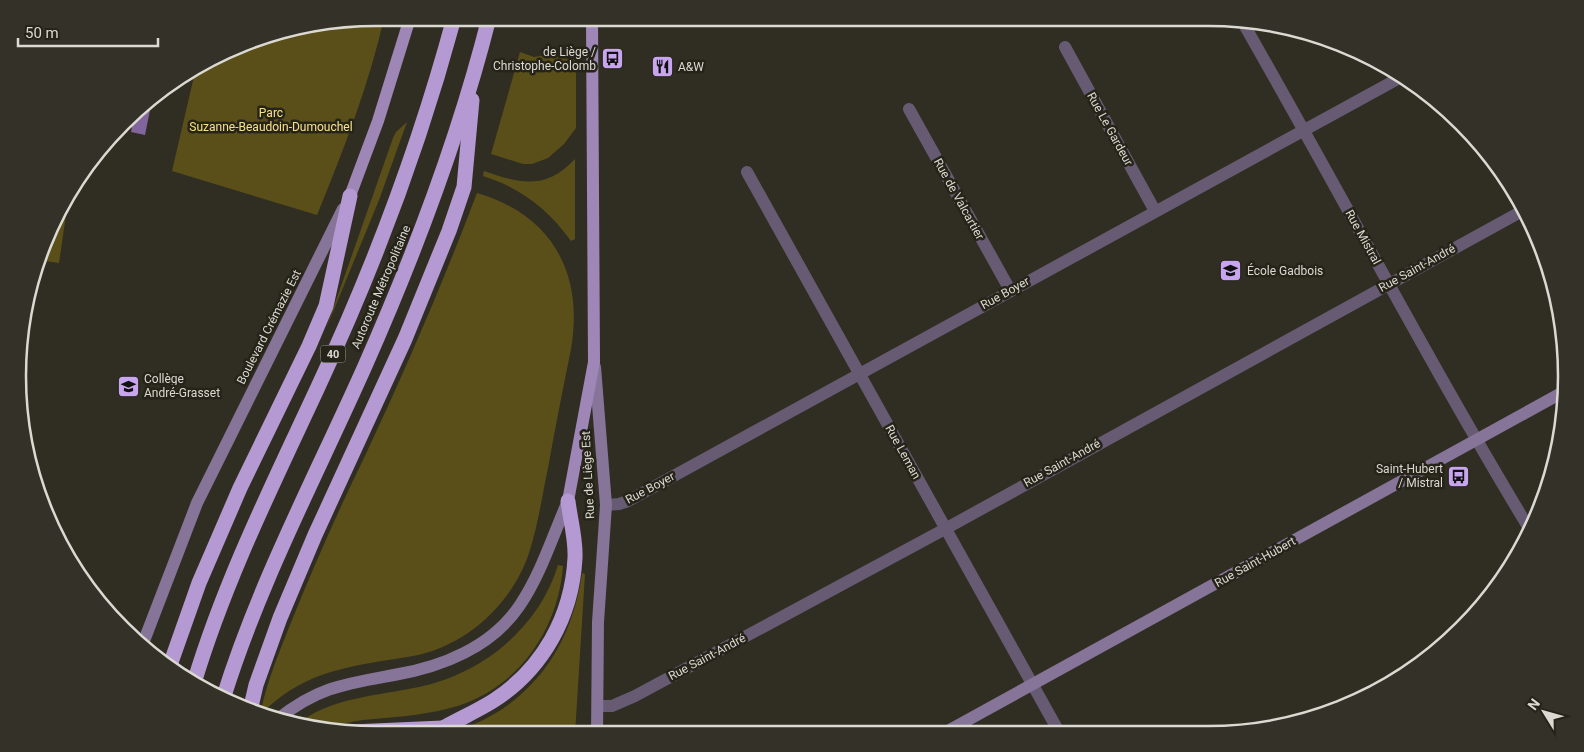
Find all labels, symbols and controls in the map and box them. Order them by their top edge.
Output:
scale bar [18,15,158,47]
text: 50 m [25,24,59,42]
place label: de Liège / Christophe-Colomb [493,45,596,73]
bus stop icon: de Liège / Christophe-Colomb [600,47,624,71]
restaurant icon: A&W [650,55,674,79]
place label: A&W [678,60,704,74]
street label: Rue Le Gardeur [1084,90,1136,168]
park label: Parc Suzanne-Beaudoin-Dumouchel [189,106,353,134]
street label: Rue de Valcartier [931,156,987,242]
street label: Rue Mistral [1342,207,1384,267]
street label: Autoroute Métropolitaine [349,223,413,351]
street label: Rue Saint-André [1376,241,1458,295]
school or university icon: École Gadbois [1219,259,1243,283]
place label: École Gadbois [1247,263,1323,278]
street label: Boulevard Crémazie Est [234,267,304,386]
street label: Rue Boyer [978,274,1032,312]
road number: 40 [320,346,346,362]
place label: Collège André-Grasset [144,372,220,400]
school or university icon: Collège André-Grasset [116,374,140,398]
street label: Rue Leman [882,422,924,482]
street label: Rue de Liège Est [579,431,597,519]
street label: Rue Saint-André [1021,436,1103,490]
place label: Saint-Hubert / Mistral [1376,462,1443,490]
bus stop icon: Saint-Hubert / Mistral [1447,464,1471,488]
street label: Rue Boyer [623,469,677,507]
street label: Rue Saint-Hubert [1212,534,1298,590]
street label: Rue Saint-André [666,631,748,683]
north arrow [1519,687,1569,737]
text: N [1524,695,1543,713]

